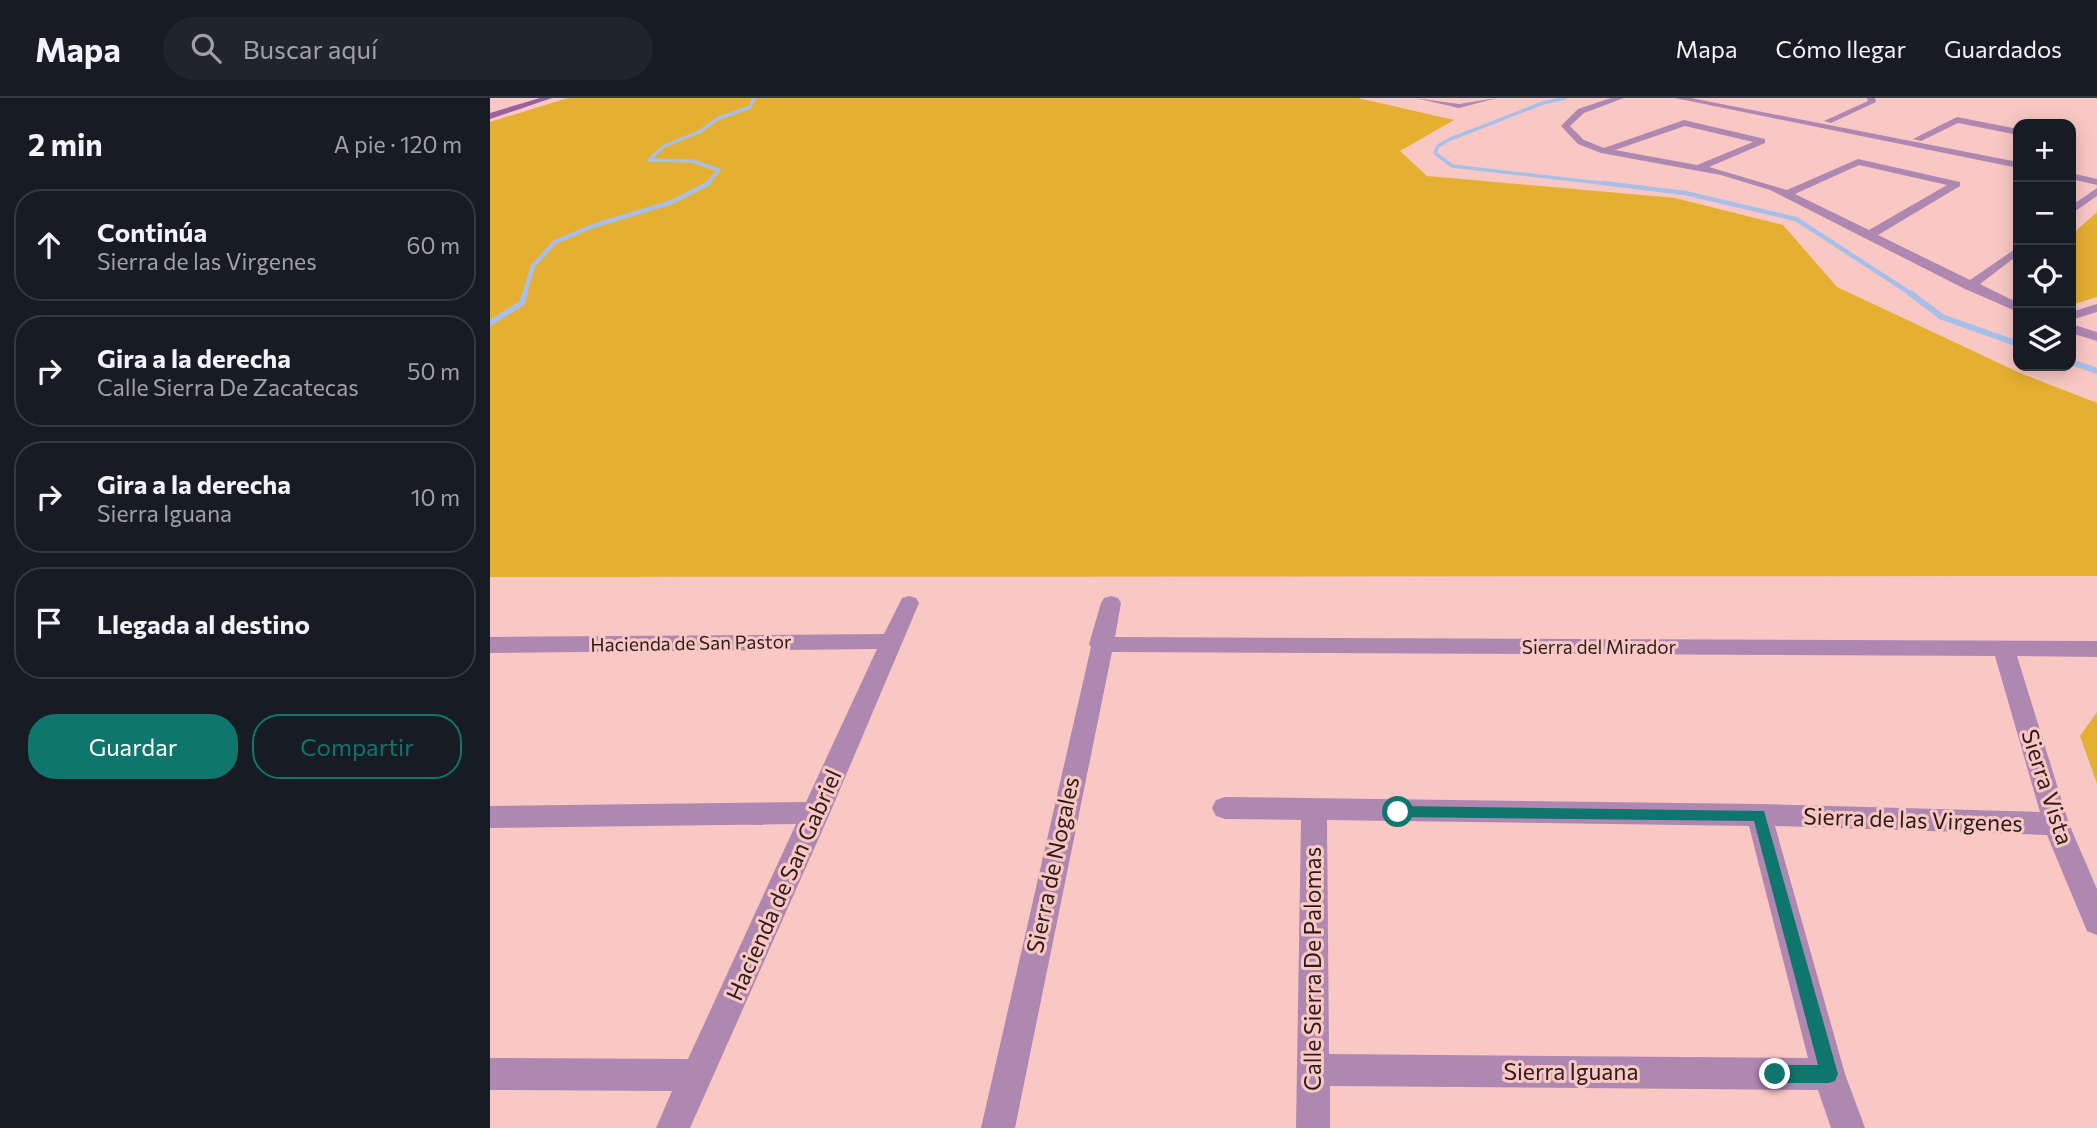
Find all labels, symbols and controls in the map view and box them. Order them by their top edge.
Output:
search box [163,17,653,80]
text: Mapa [35,28,121,69]
icon: search [187,29,225,67]
text: Buscar aquí [243,33,378,64]
text: Mapa [1675,34,1738,63]
text: Cómo llegar [1776,34,1906,63]
text: Guardados [1944,34,2062,63]
map controls [2013,119,2076,371]
button: + [2013,119,2076,182]
text: 2 min [28,125,103,162]
text: A pie · 120 m [334,130,462,158]
button: − [2013,182,2076,245]
text: Continúa [97,216,207,247]
icon: ahead [30,226,68,264]
text: 60 m [407,231,460,259]
button: locate [2013,245,2076,308]
text: Sierra de las Virgenes [97,247,317,275]
button: layers [2013,308,2076,371]
text: Gira a la derecha [97,342,291,373]
icon: right [30,352,68,390]
text: 50 m [407,357,460,385]
text: Calle Sierra De Zacatecas [97,373,359,401]
text: Gira a la derecha [97,468,291,499]
icon: right [30,478,68,516]
text: 10 m [411,483,460,511]
text: Sierra Iguana [97,499,232,527]
icon: arrive [30,604,68,642]
text: Llegada al destino [97,608,310,639]
street label: Hacienda de San Pastor [590,629,792,656]
street label: Sierra del Mirador [1522,635,1677,658]
button: Guardar [28,714,238,779]
button: Compartir [252,714,462,779]
street label: Sierra Vista [2016,725,2080,848]
street label: Hacienda de San Gabriel [719,765,847,1005]
street label: Sierra de Nogales [1020,774,1084,956]
route start [1382,796,1413,827]
street label: Sierra de las Virgenes [1803,801,2023,837]
street label: Calle Sierra De Palomas [1298,847,1326,1091]
street label: Sierra Iguana [1503,1057,1639,1085]
route end [1759,1058,1790,1089]

